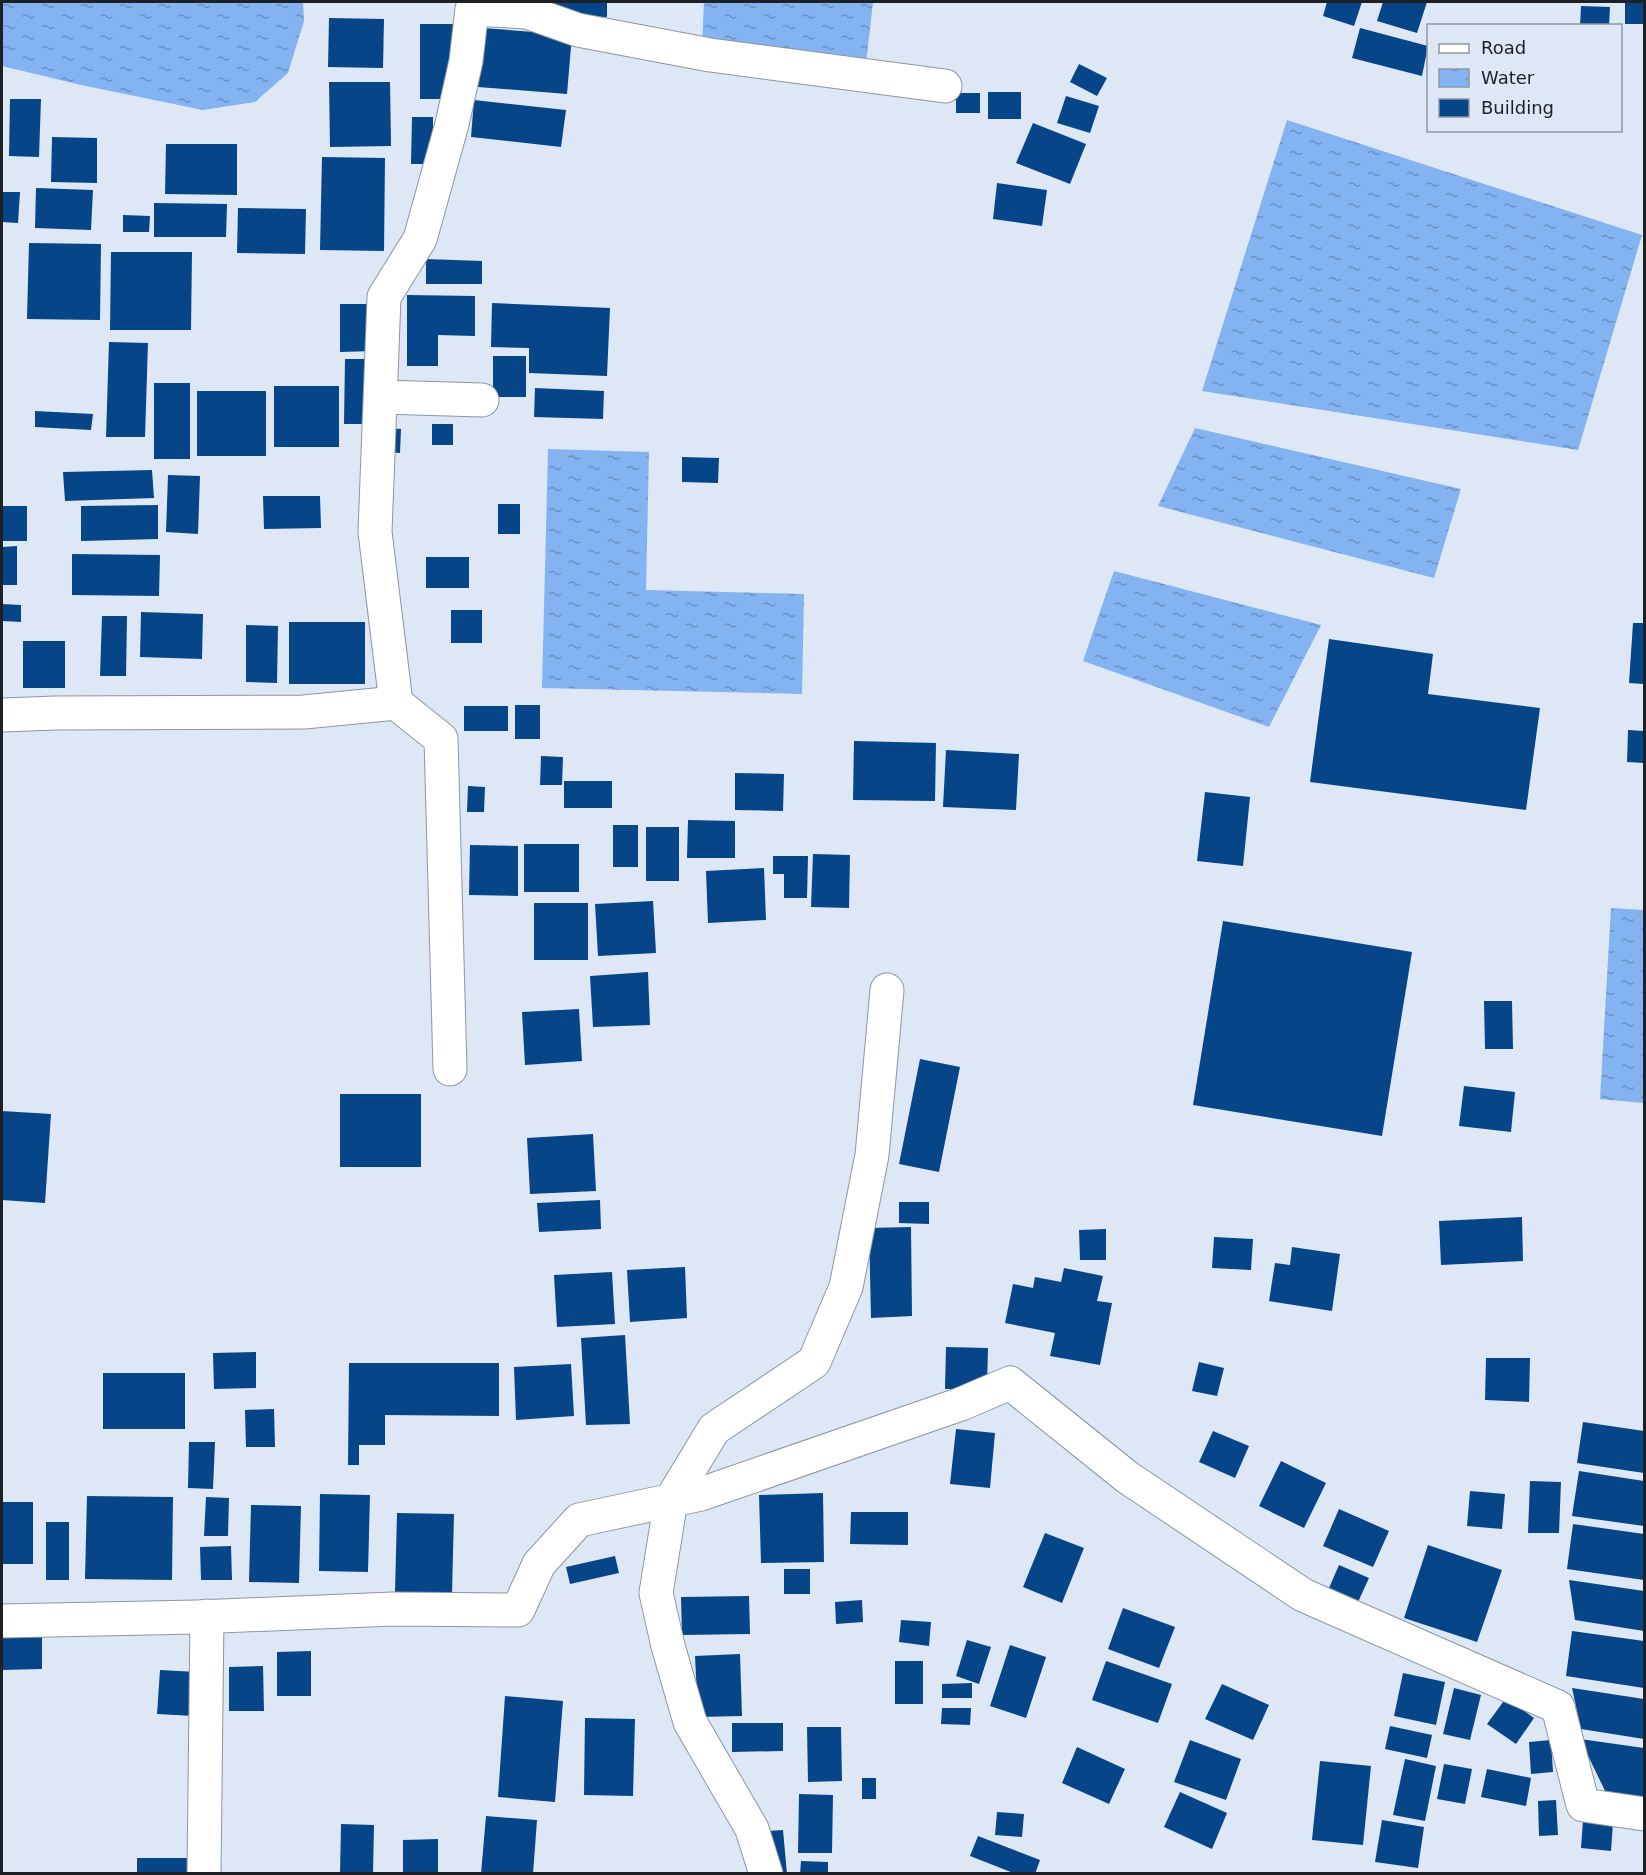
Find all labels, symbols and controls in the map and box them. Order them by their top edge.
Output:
legend [1427,24,1622,132]
text: Road [1481,37,1526,58]
text: Water [1481,67,1535,88]
text: Building [1481,97,1554,118]

